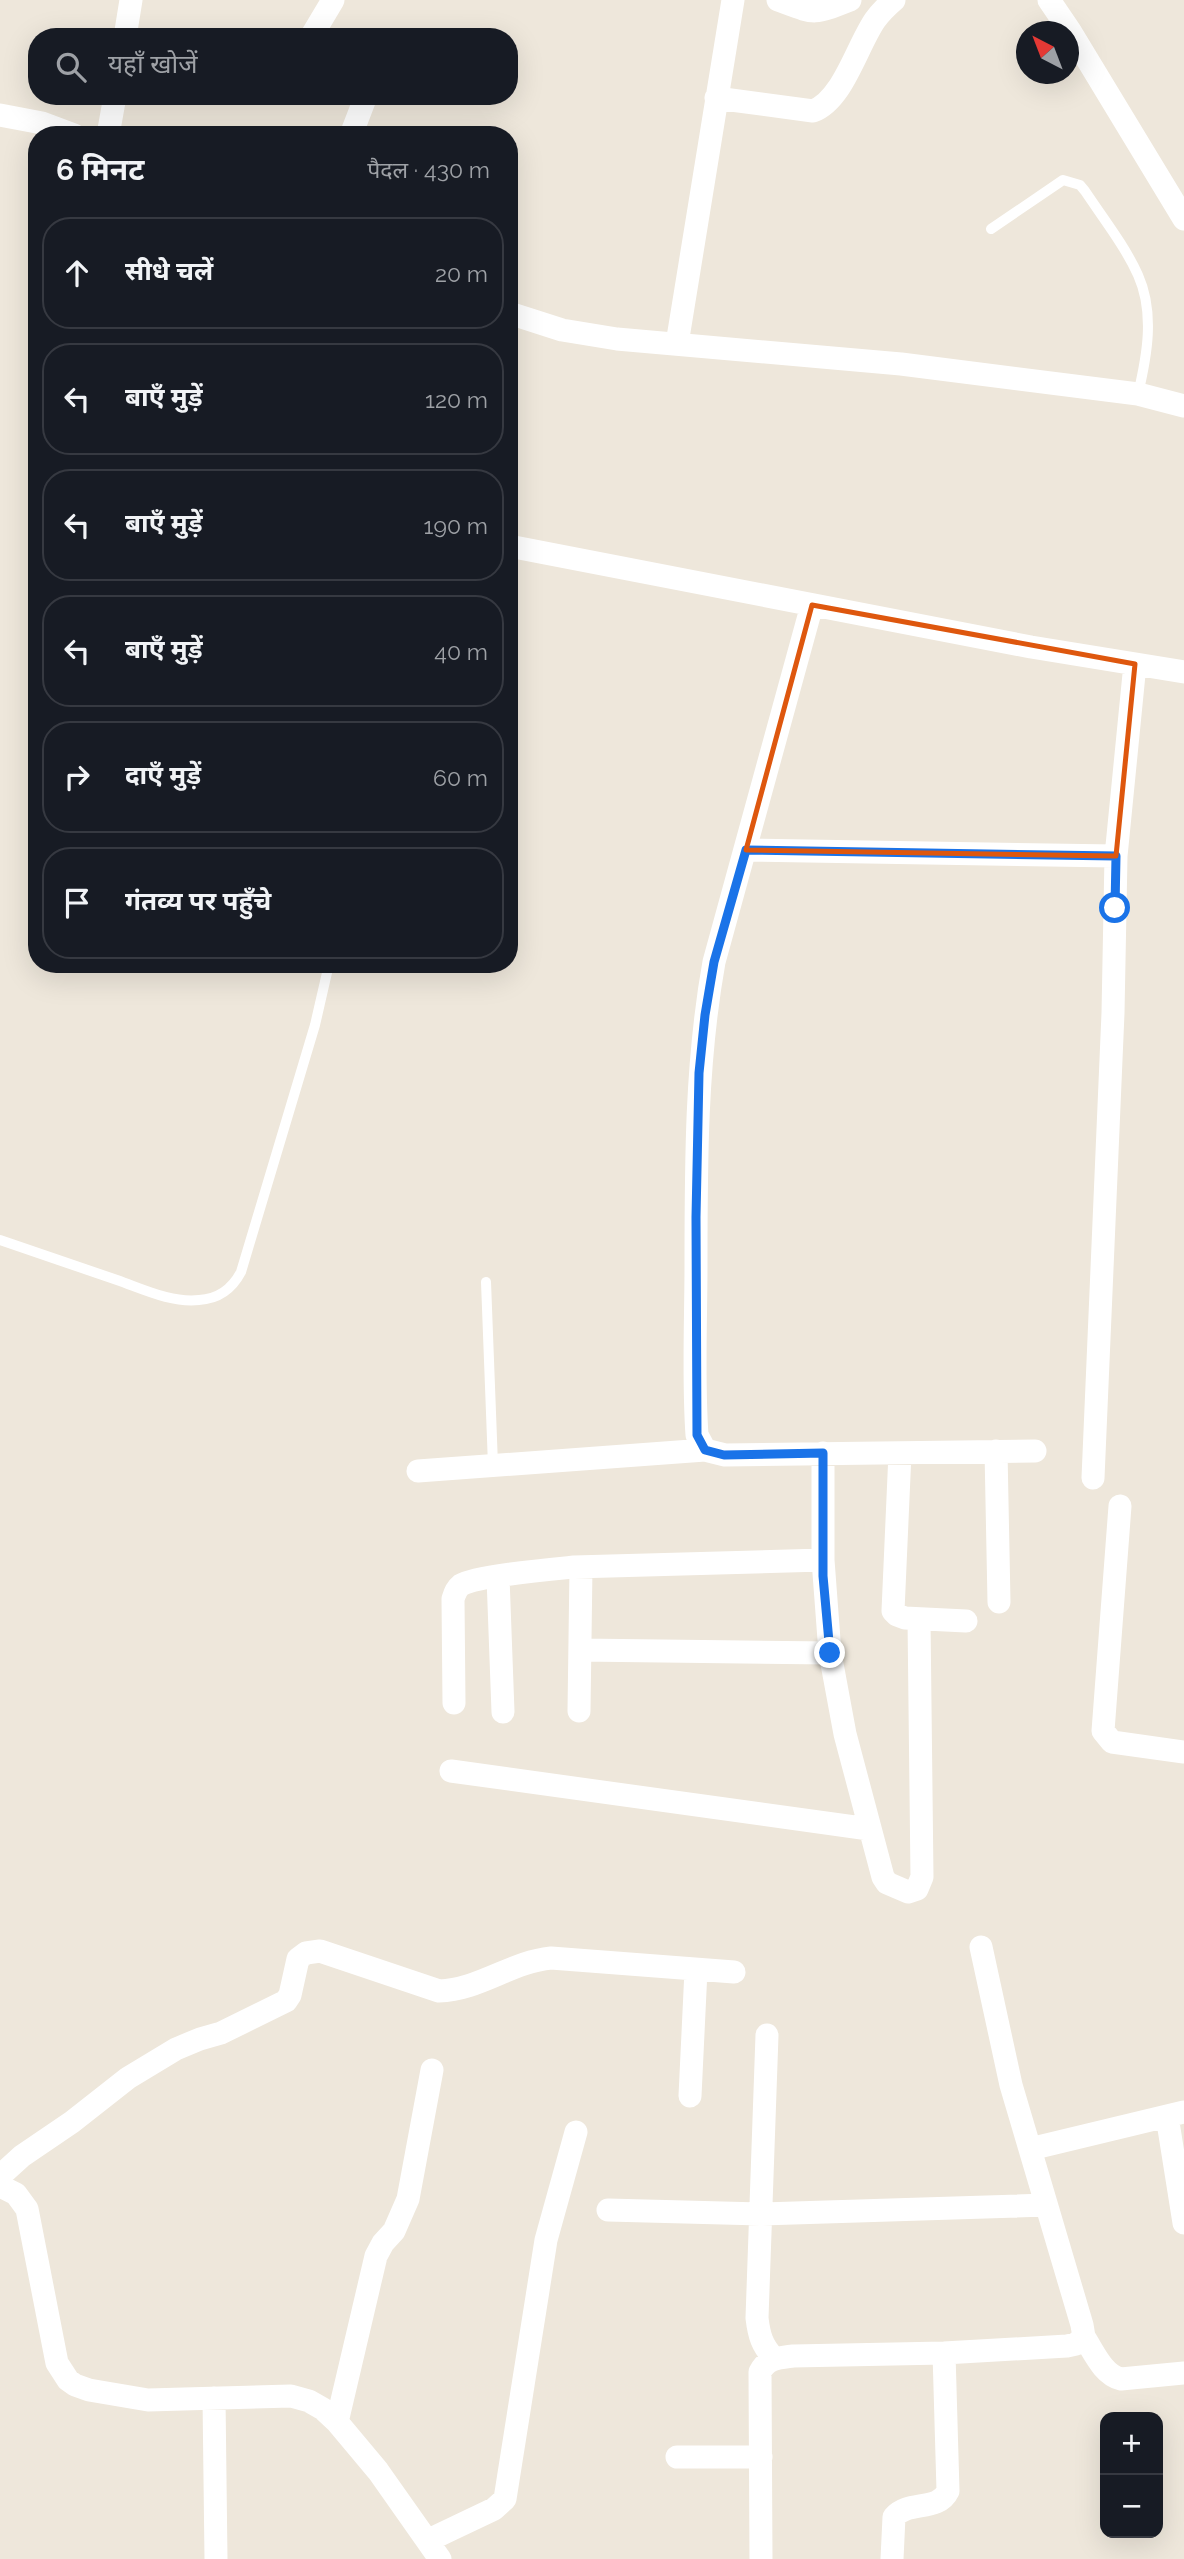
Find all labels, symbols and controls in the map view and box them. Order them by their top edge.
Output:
north arrow [1016,21,1079,84]
search box [28,28,518,105]
icon: search [52,48,90,86]
text: यहाँ खोजें [108,49,198,79]
text: 6 मिनट [56,152,144,187]
text: पैदल · 430 m [367,156,490,183]
icon: ahead [58,254,96,292]
text: सीधे चलें [125,256,213,286]
text: 20 m [435,260,488,287]
icon: left [58,380,96,418]
text: बाएँ मुड़ें [125,382,203,412]
text: 120 m [425,386,488,413]
icon: left [58,506,96,544]
text: बाएँ मुड़ें [125,508,203,538]
text: 190 m [424,512,488,539]
icon: left [58,632,96,670]
text: बाएँ मुड़ें [125,634,203,664]
text: 40 m [434,638,488,665]
icon: right [58,758,96,796]
text: दाएँ मुड़ें [125,760,201,790]
text: 60 m [433,764,488,791]
icon: arrive [58,884,96,922]
text: गंतव्य पर पहुँचे [125,886,271,916]
route start [1099,892,1130,923]
route end [814,1637,845,1668]
map controls [1100,2412,1163,2538]
button: + [1100,2412,1163,2475]
button: − [1100,2475,1163,2538]

